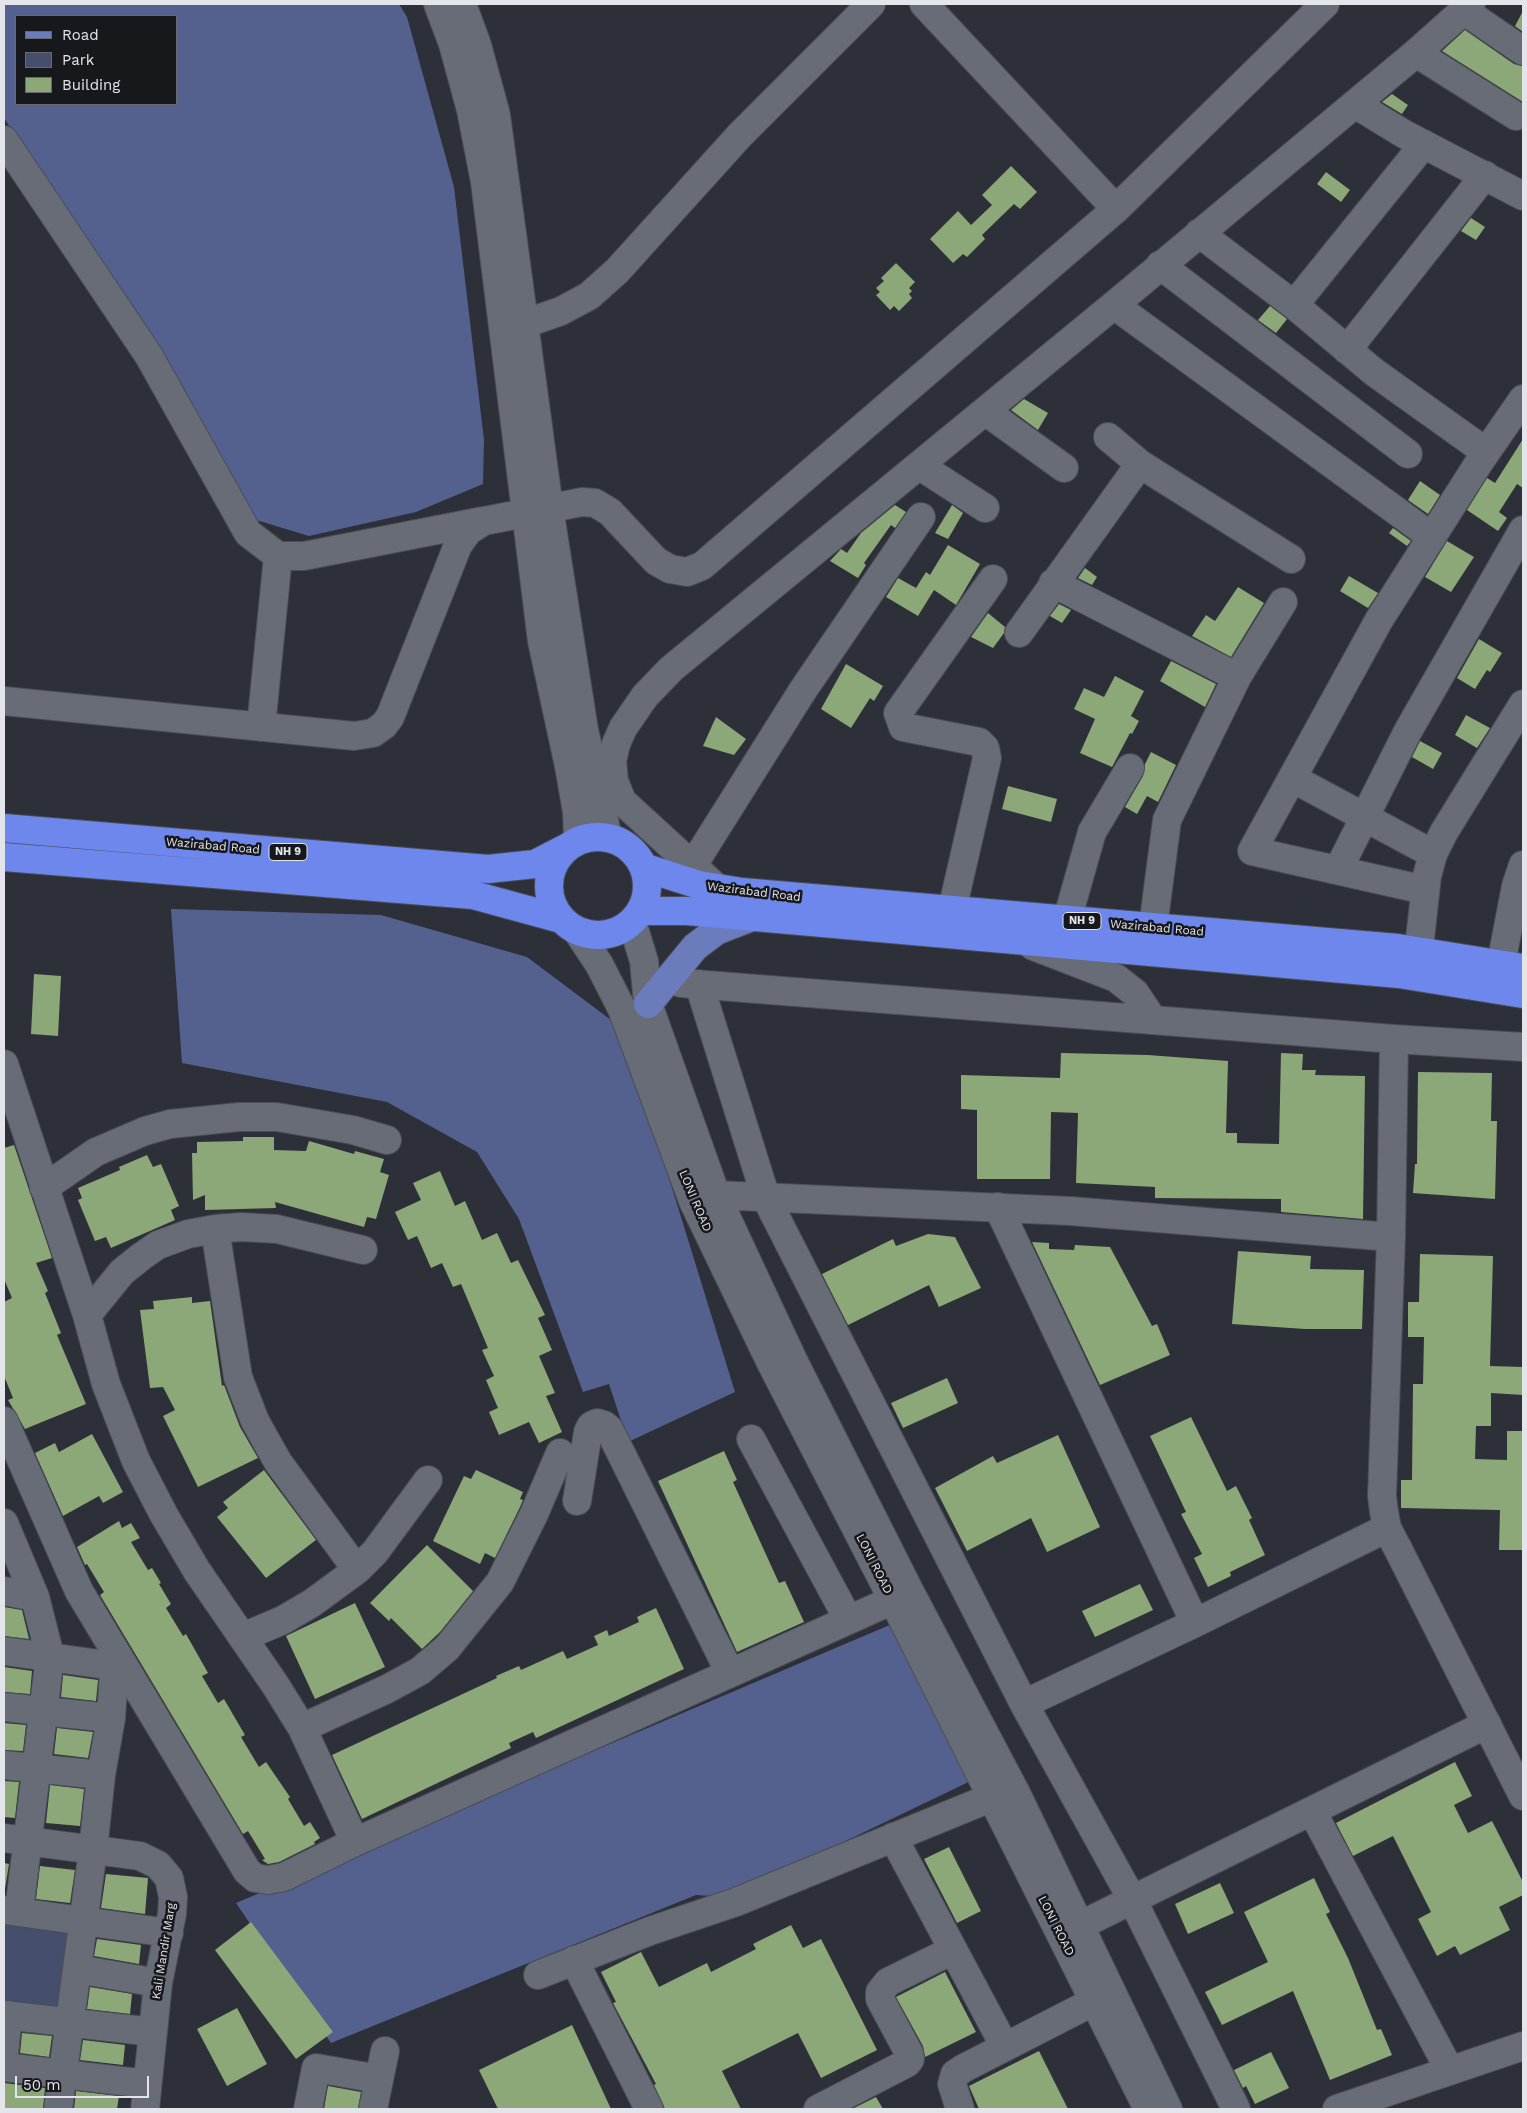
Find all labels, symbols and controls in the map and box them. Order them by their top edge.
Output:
legend [15,15,178,105]
text: Road [62,26,99,44]
text: Park [62,51,94,69]
text: Building [62,76,120,94]
street label: Wazirabad Road [165,835,261,857]
road number: NH 9 [269,844,307,860]
street label: Wazirabad Road [706,879,802,905]
road number: NH 9 [1063,912,1101,929]
street label: Wazirabad Road [1109,917,1205,939]
street label: LONI ROAD [676,1168,714,1234]
street label: LONI ROAD [853,1532,895,1596]
street label: LONI ROAD [1035,1894,1077,1958]
street label: Kali Mandir Marg [149,1902,179,2000]
scale bar [18,2066,151,2098]
text: 50 m [23,2076,60,2094]

